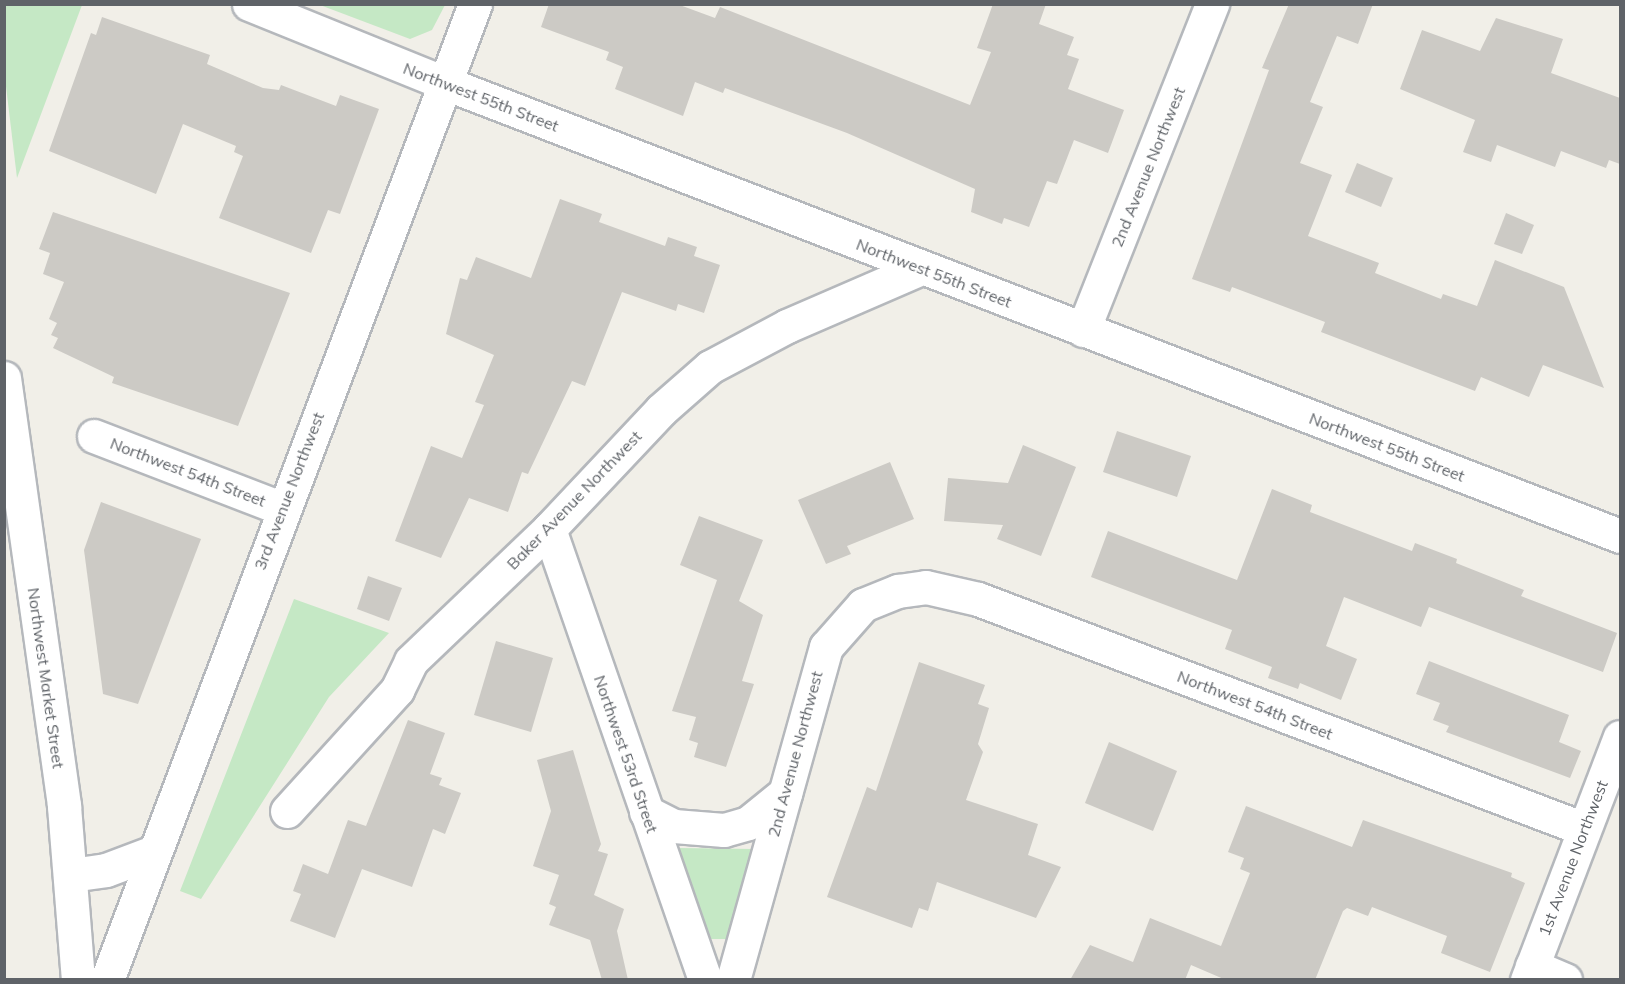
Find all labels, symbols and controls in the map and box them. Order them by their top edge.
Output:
street label: Northwest 55th Street [401,58,561,136]
street label: 2nd Avenue Northwest [1107,84,1189,250]
street label: Northwest 55th Street [854,234,1014,312]
street label: Northwest 55th Street [1307,408,1467,486]
street label: 3rd Avenue Northwest [250,410,328,572]
street label: Baker Avenue Northwest [503,427,645,573]
street label: Northwest 54th Street [108,433,268,511]
street label: Northwest Market Street [24,586,68,770]
street label: Northwest 54th Street [1175,666,1335,744]
street label: 2nd Avenue Northwest [764,669,826,839]
street label: Northwest 53rd Street [590,673,662,835]
street label: 1st Avenue Northwest [1534,777,1612,939]

